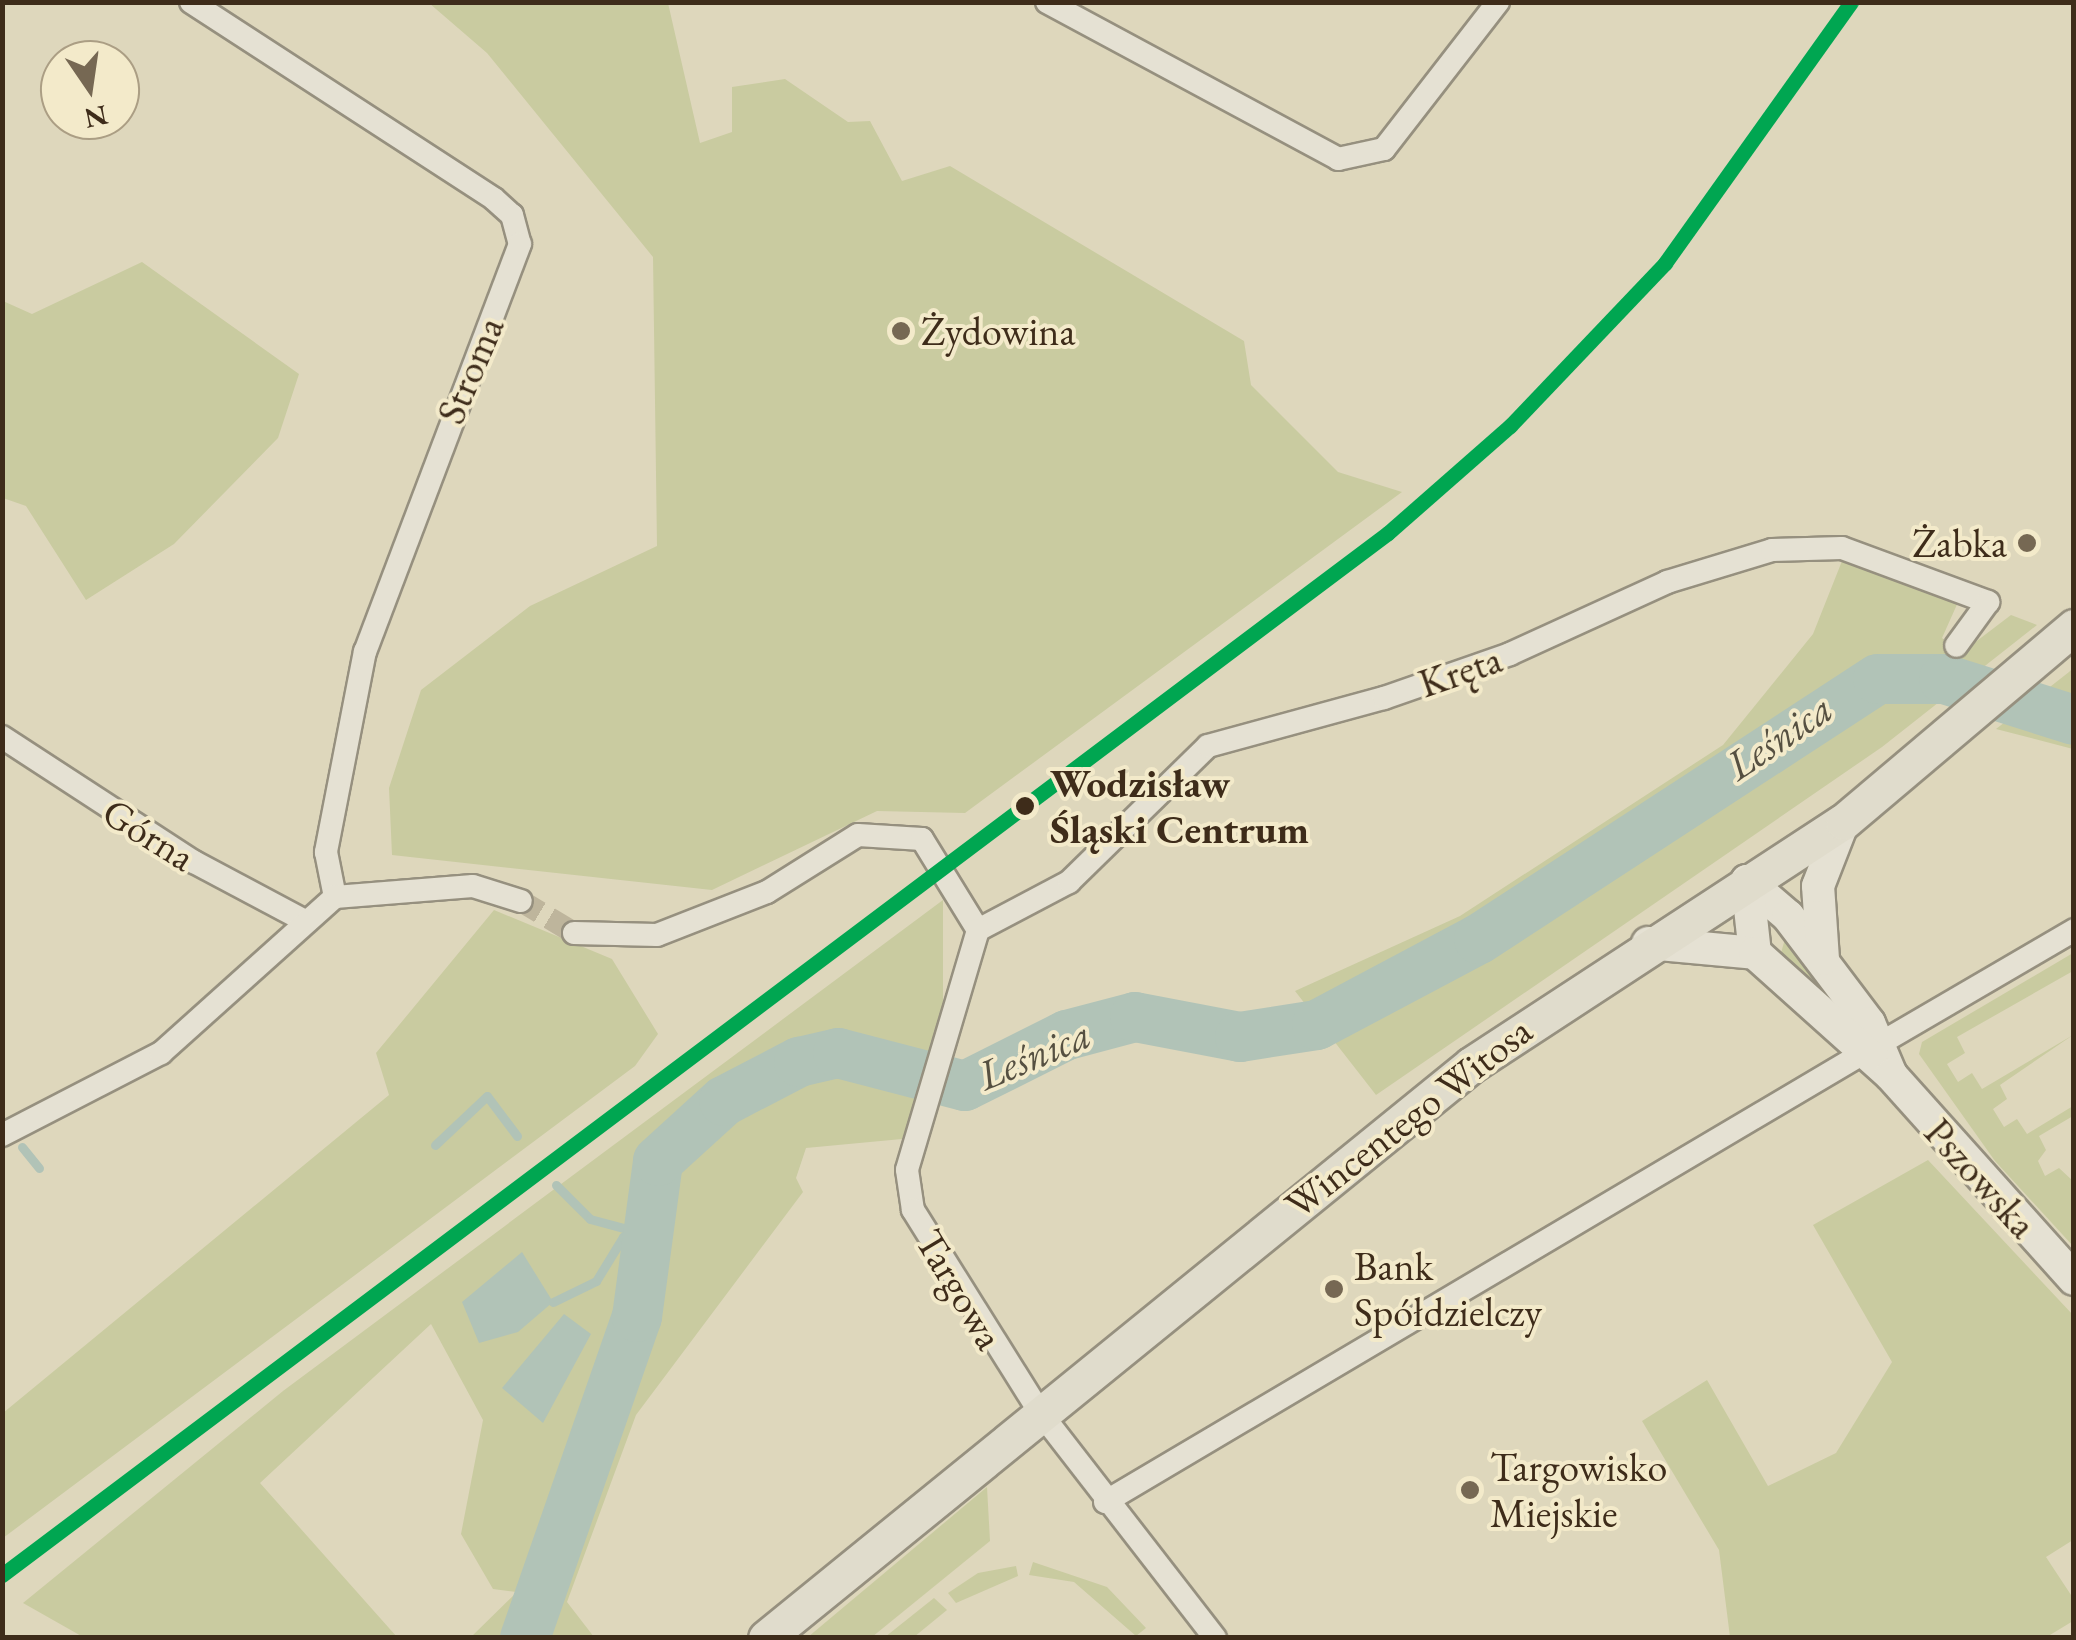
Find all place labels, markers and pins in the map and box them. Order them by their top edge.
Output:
place label: Żydowina [921,307,1075,355]
marker: Żydowina [890,320,912,342]
place label: Żabka [1912,519,2007,567]
marker: Żabka [2016,532,2038,554]
place label: Wodzisław Śląski Centrum [1050,759,1309,853]
marker: Wodzisław Śląski Centrum [1009,790,1041,822]
place label: Bank Spółdzielczy [1354,1242,1542,1336]
marker: Bank Spółdzielczy [1323,1278,1345,1300]
place label: Targowisko Miejskie [1490,1443,1667,1537]
marker: Targowisko Miejskie [1459,1479,1481,1501]

